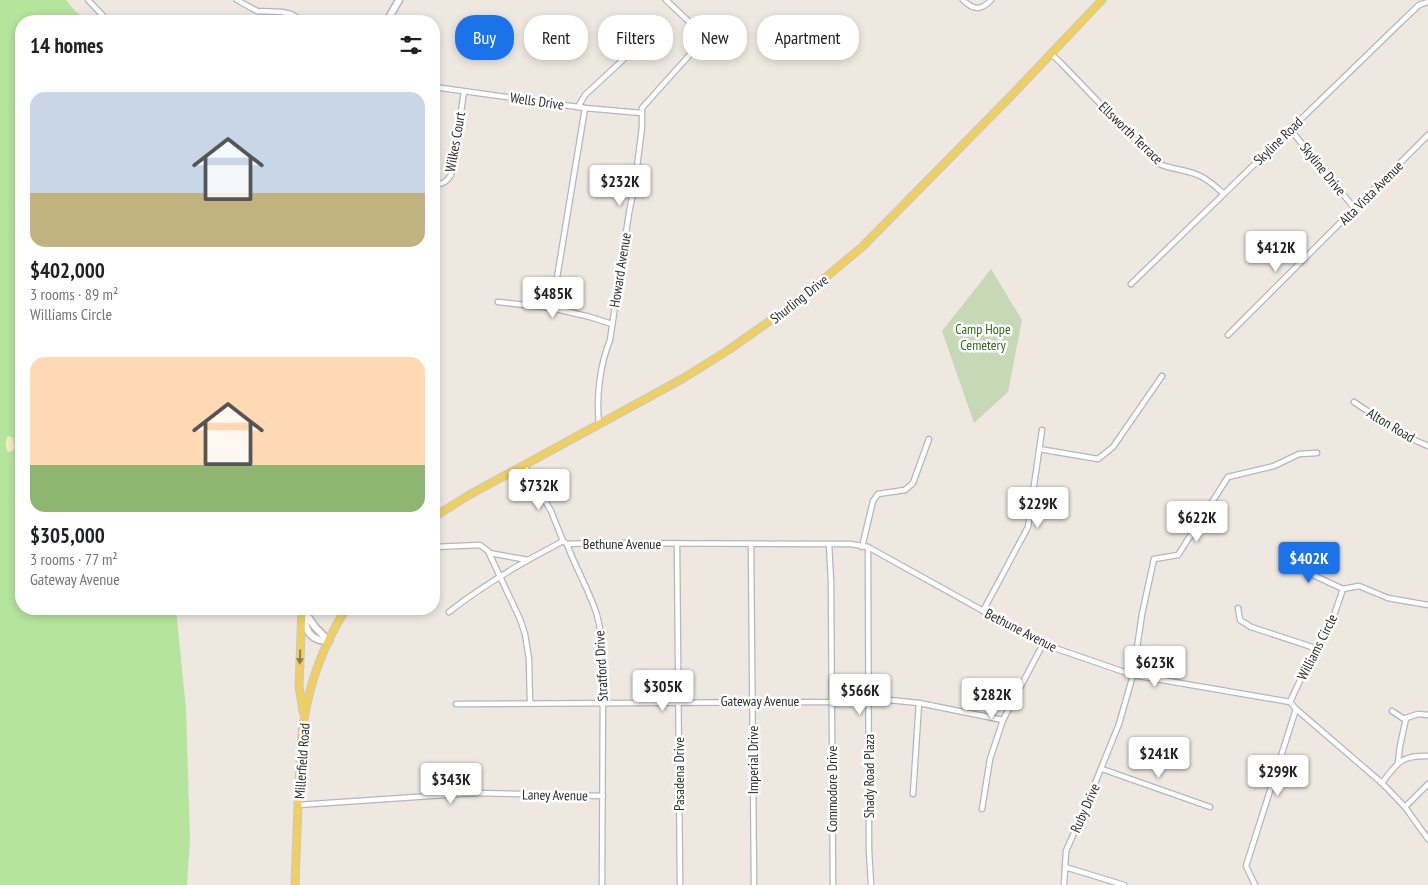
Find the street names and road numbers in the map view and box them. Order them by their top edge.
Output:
street label: Wells Drive [509,88,565,114]
street label: Ellsworth Terrace [1095,98,1167,168]
street label: Wilkes Court [441,110,469,173]
street label: Skyline Road [1250,113,1306,169]
street label: Skyline Drive [1296,139,1350,199]
street label: Alta Vista Avenue [1335,157,1407,229]
street label: Howard Avenue [605,231,635,309]
street label: Shurling Drive [766,271,832,327]
street label: Alton Road [1364,404,1418,446]
street label: Bethune Avenue [583,535,661,553]
street label: Bethune Avenue [982,604,1060,656]
street label: Williams Circle [1293,611,1341,683]
street label: Stratford Drive [590,630,612,702]
street label: Gateway Avenue [721,692,800,710]
street label: Millerfield Road [290,722,314,800]
street label: Imperial Drive [744,726,762,794]
street label: Shady Road Plaza [860,734,878,818]
street label: Pasadena Drive [670,737,688,811]
street label: Commodore Drive [823,746,841,832]
street label: Ruby Drive [1066,780,1104,835]
street label: Laney Avenue [522,785,588,805]

